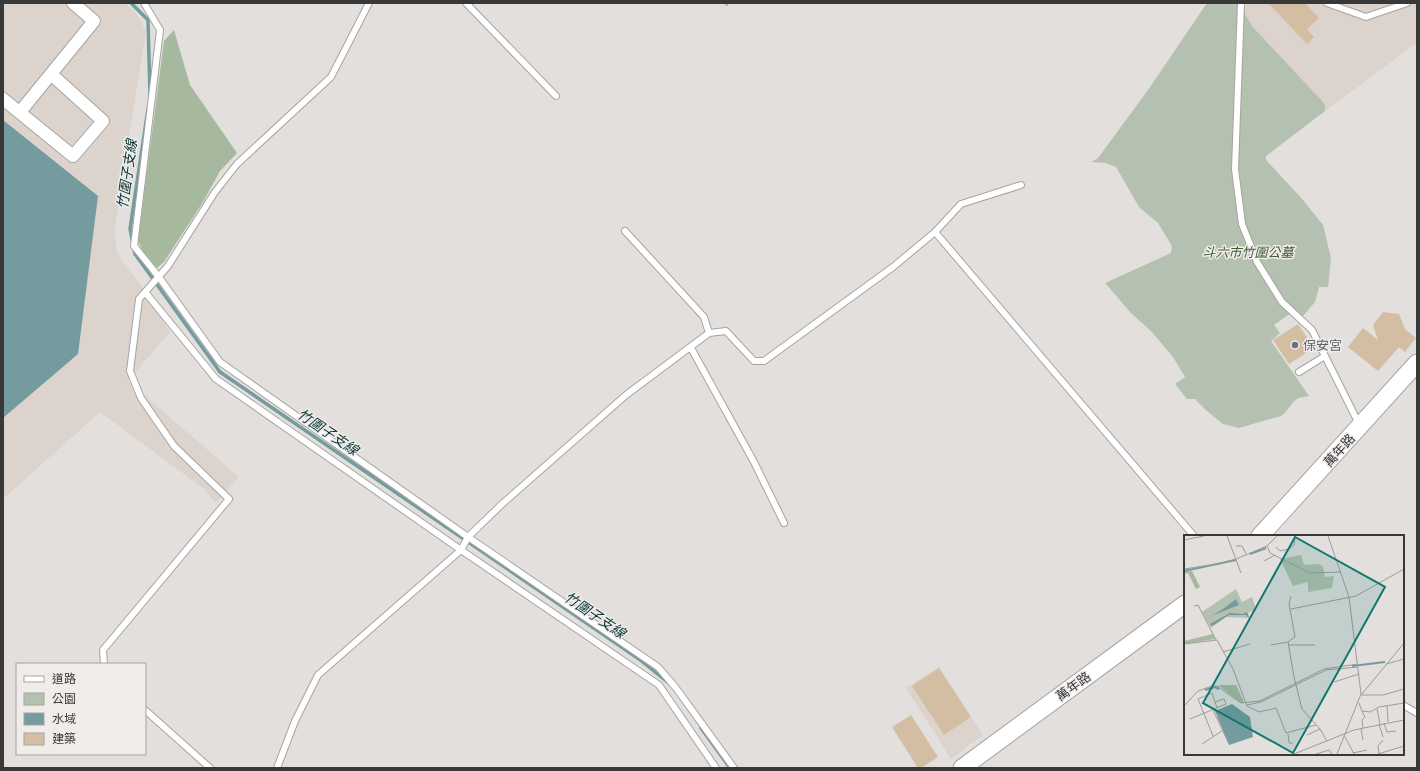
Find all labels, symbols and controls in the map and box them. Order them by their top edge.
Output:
water label: 竹圍子支線 [112,136,143,210]
park label: 斗六市竹圍公墓 [1202,243,1295,263]
place label: 保安宮 [1303,336,1342,356]
marker: 保安宮 [1290,340,1300,350]
water label: 竹圍子支線 [293,404,364,462]
street label: 萬年路 [1319,429,1360,472]
inset map [1184,535,1404,755]
water label: 竹圍子支線 [560,587,631,645]
legend [16,663,146,755]
street label: 萬年路 [1052,667,1095,706]
text: 道路 [52,670,76,689]
text: 公園 [52,690,76,709]
text: 水域 [52,710,76,729]
text: 建築 [52,730,76,749]

